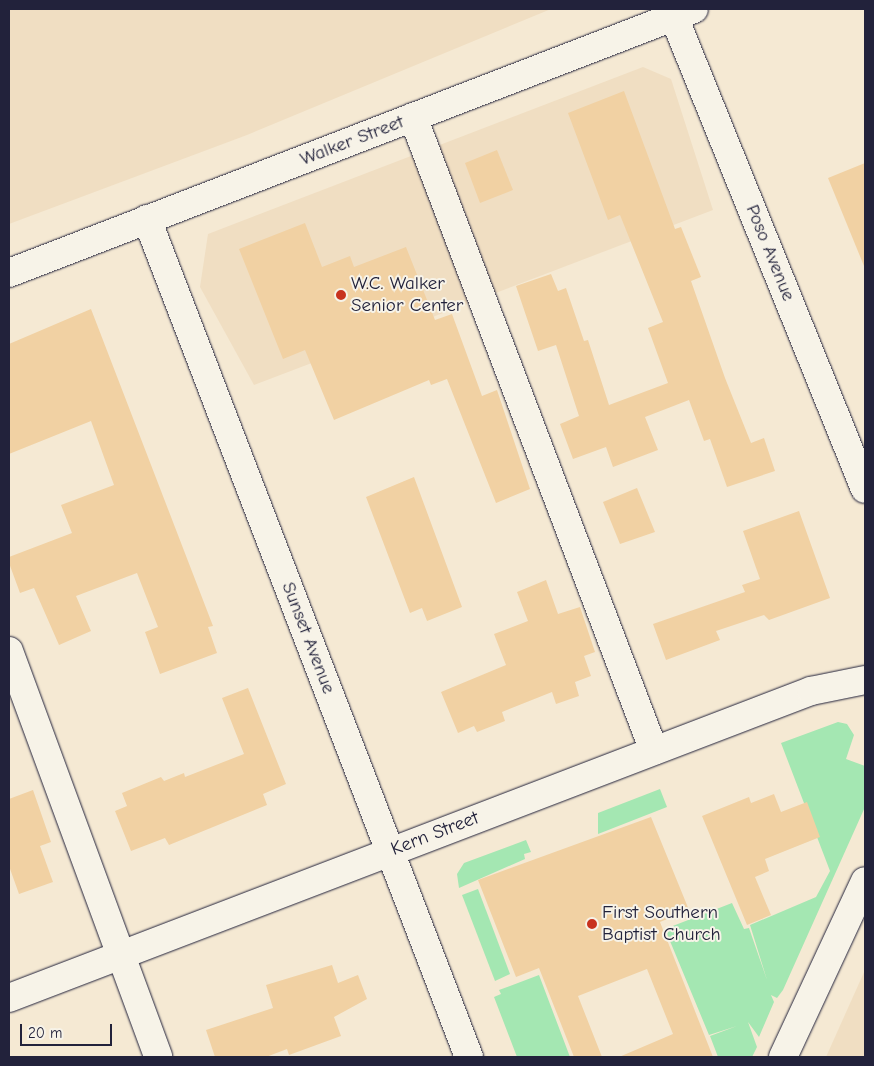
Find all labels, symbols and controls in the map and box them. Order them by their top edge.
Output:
street label: Walker Street [297,111,407,171]
street label: Poso Avenue [740,202,800,304]
place label: W.C. Walker Senior Center [351,273,463,317]
marker: W.C. Walker Senior Center [335,289,347,301]
street label: Sunset Avenue [276,579,340,697]
street label: Kern Street [388,807,482,861]
place label: First Southern Baptist Church [602,902,721,946]
marker: First Southern Baptist Church [586,918,598,930]
scale bar [22,1014,115,1046]
text: 20 m [28,1024,62,1042]

